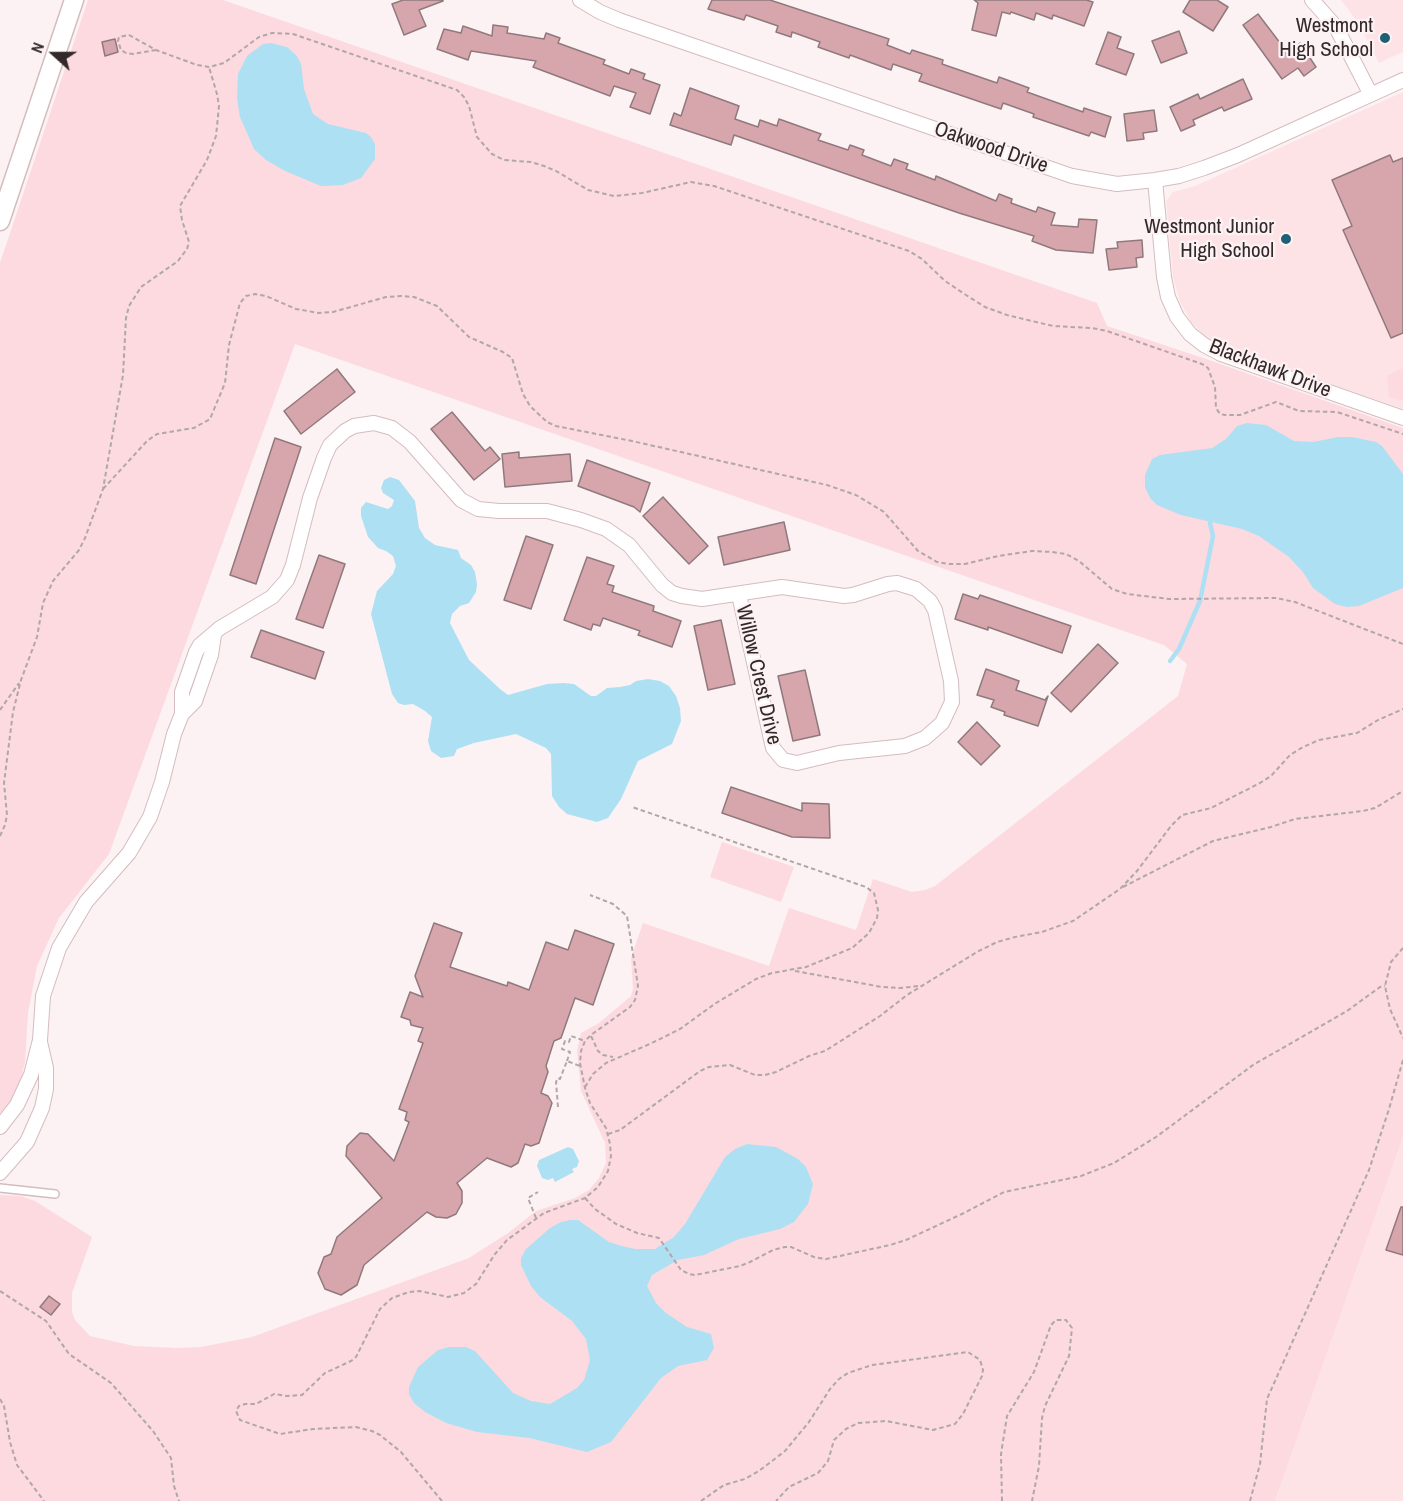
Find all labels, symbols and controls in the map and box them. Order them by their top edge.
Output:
place label: Westmont High School [1279,13,1373,63]
north arrow [24,24,84,84]
marker: Westmont High School [1378,31,1392,45]
text: N [25,39,49,56]
street label: Oakwood Drive [931,117,1051,179]
place label: Westmont Junior High School [1144,214,1274,264]
marker: Westmont Junior High School [1279,232,1293,246]
street label: Blackhawk Drive [1206,334,1334,404]
street label: Willow Crest Drive [730,603,786,747]

